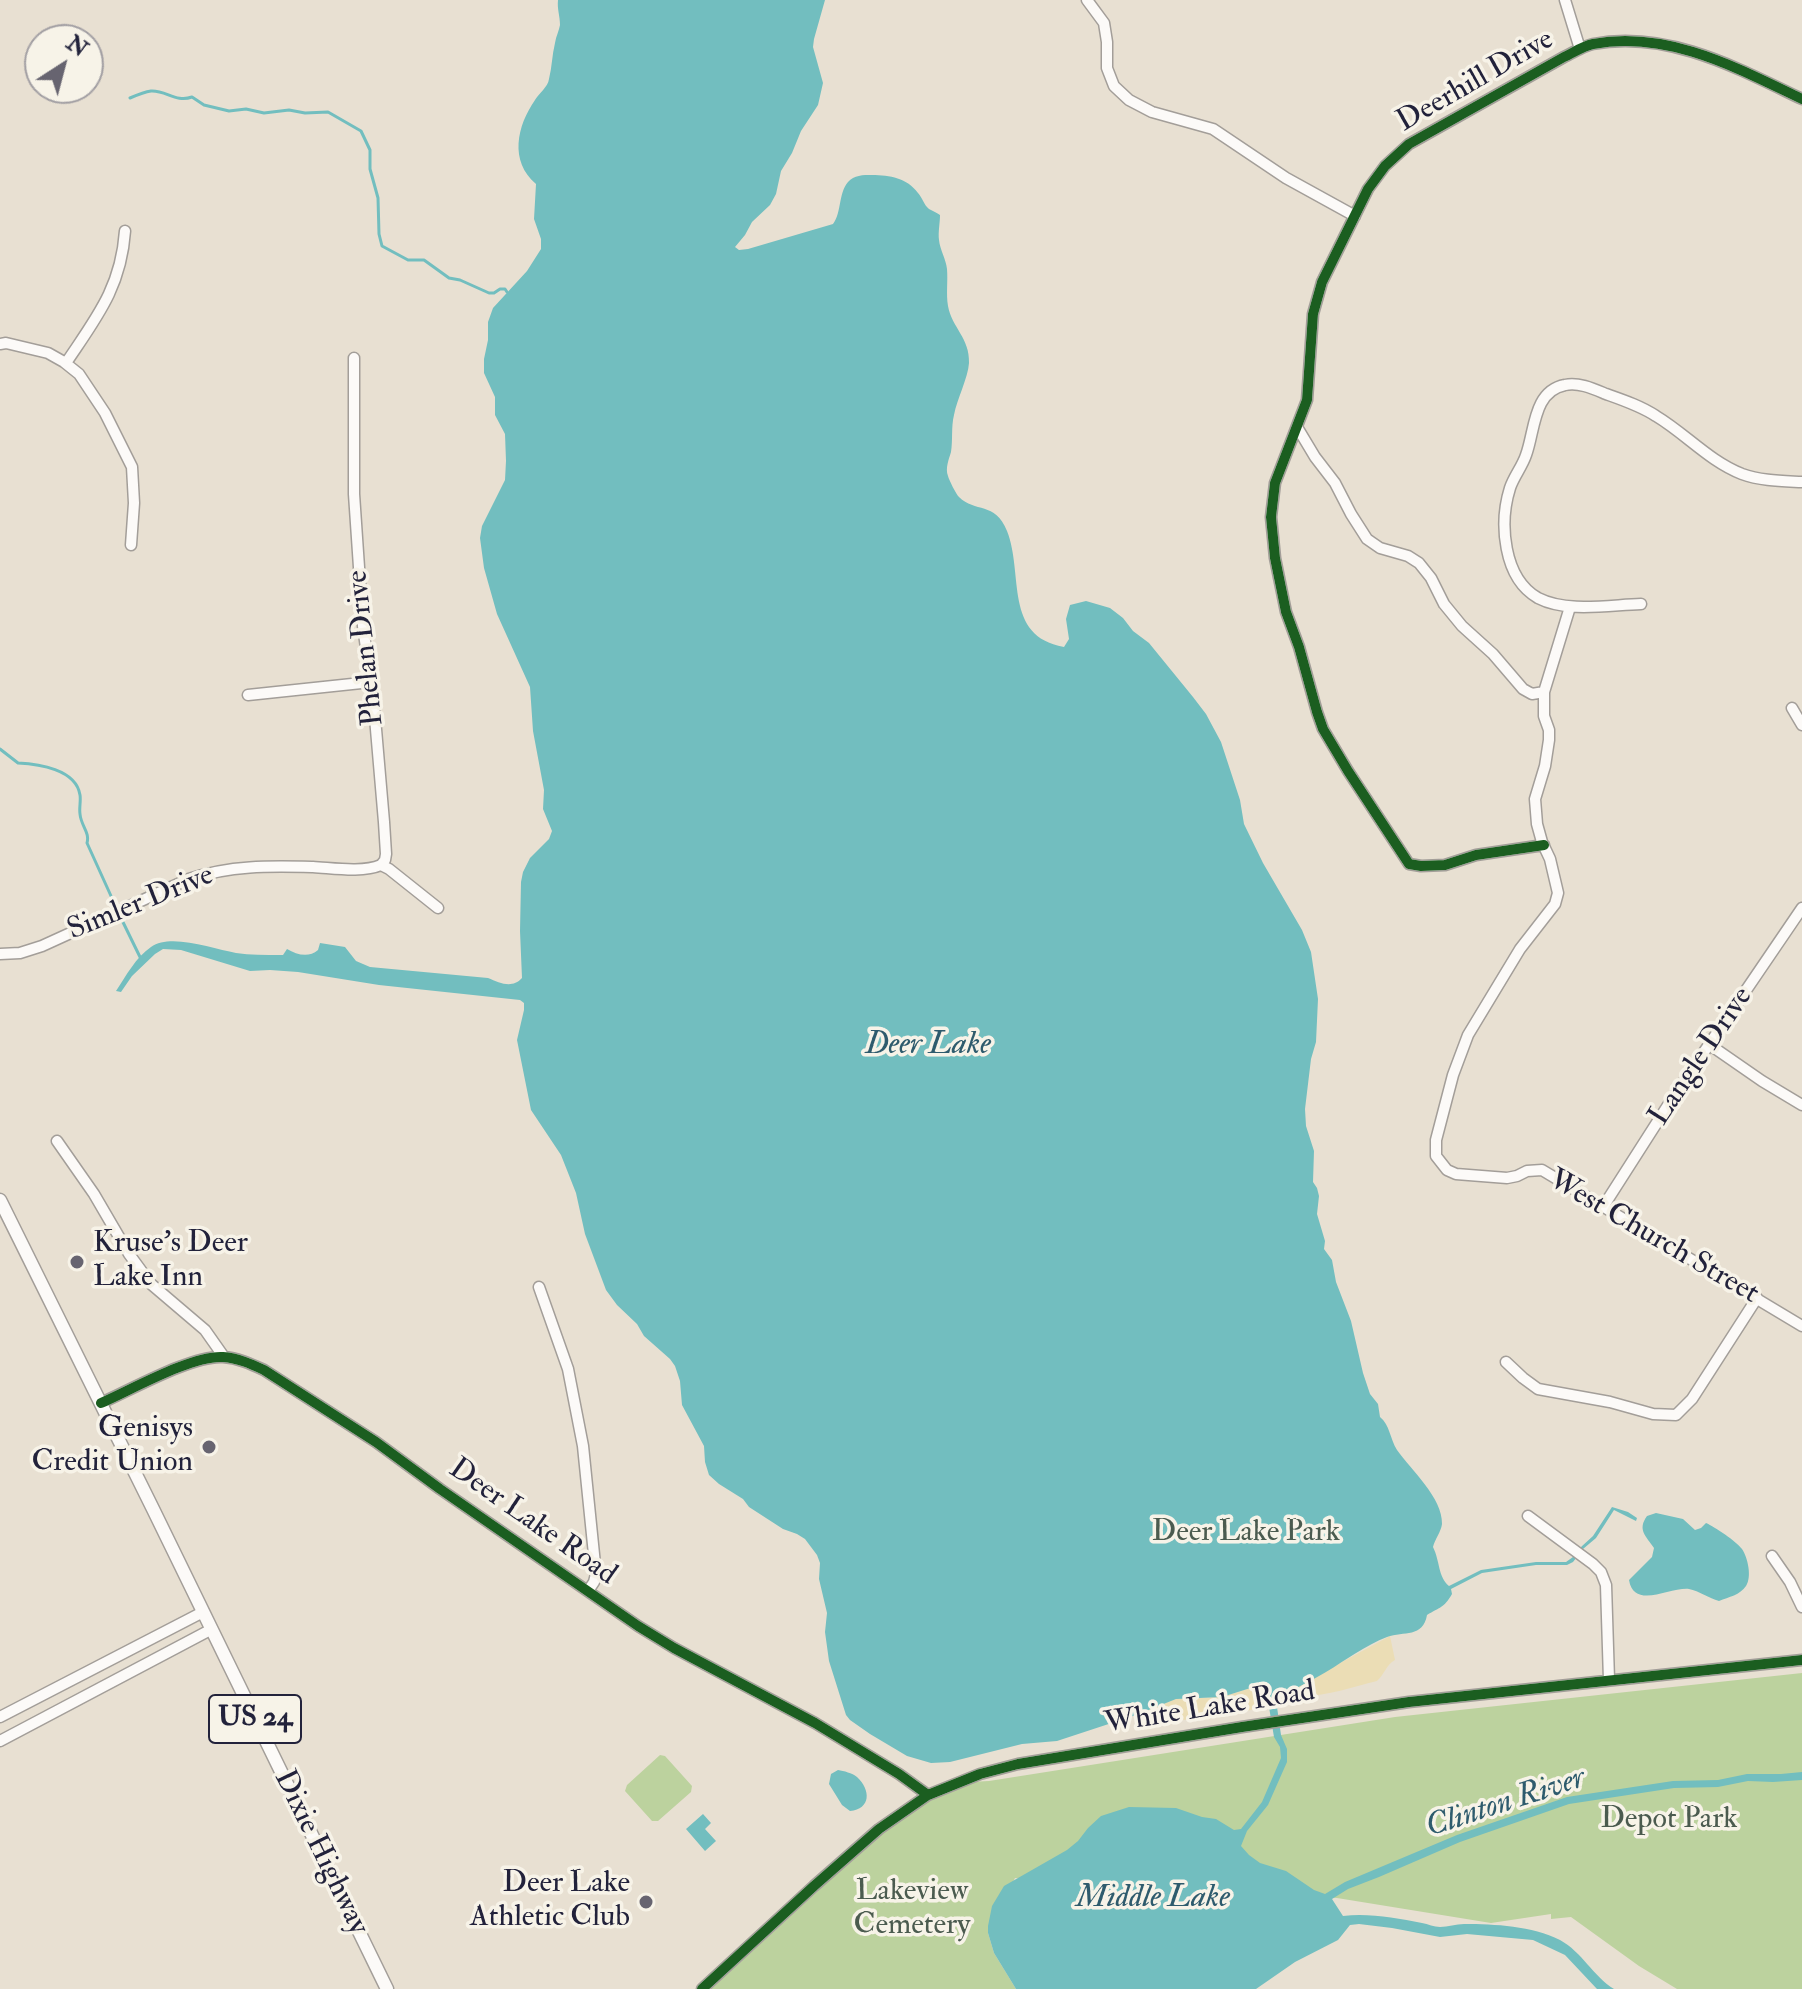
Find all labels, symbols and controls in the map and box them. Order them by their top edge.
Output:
street label: Deerhill Drive [1391,23,1561,141]
north arrow [24,24,104,104]
text: N [61,29,93,63]
street label: Phelan Drive [341,568,393,728]
street label: Simler Drive [63,858,219,950]
street label: Langle Drive [1643,981,1761,1133]
water label: Deer Lake [865,1027,991,1065]
street label: West Church Street [1541,1163,1765,1313]
place label: Kruse's Deer Lake Inn [93,1227,248,1298]
marker: Kruse's Deer Lake Inn [68,1253,86,1271]
place label: Genisys Credit Union [31,1412,193,1482]
marker: Genisys Credit Union [200,1438,218,1456]
street label: Deer Lake Road [441,1452,623,1594]
park label: Deer Lake Park [1152,1516,1340,1552]
street label: White Lake Road [1102,1675,1318,1743]
road number: US 24 [209,1695,301,1743]
water label: Clinton River [1421,1760,1591,1848]
street label: Dixie Highway [265,1765,375,1941]
park label: Depot Park [1600,1803,1738,1839]
place label: Deer Lake Athletic Club [470,1867,630,1938]
park label: Lakeview Cemetery [854,1875,970,1946]
water label: Middle Lake [1076,1880,1230,1918]
marker: Deer Lake Athletic Club [637,1893,655,1911]

